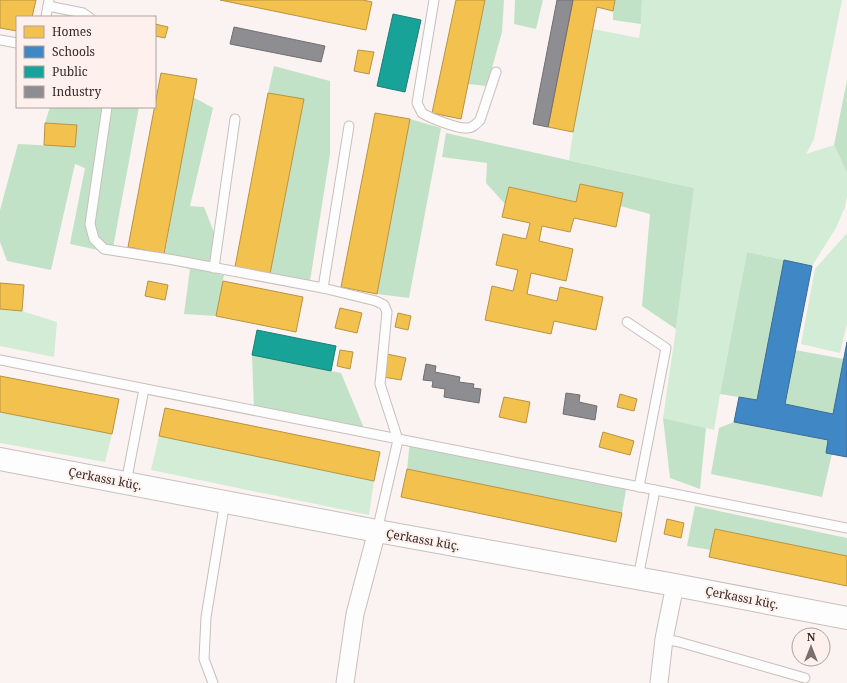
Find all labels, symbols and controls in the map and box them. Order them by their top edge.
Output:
legend [16,16,156,108]
text: Homes [52,23,92,40]
text: Schools [52,43,95,60]
text: Public [52,63,88,80]
text: Industry [52,83,101,100]
street label: Çerkassı küç. [67,463,143,494]
street label: Çerkassı küç. [385,525,461,554]
street label: Çerkassı küç. [704,582,780,613]
north arrow [791,627,831,667]
text: N [807,629,816,644]

